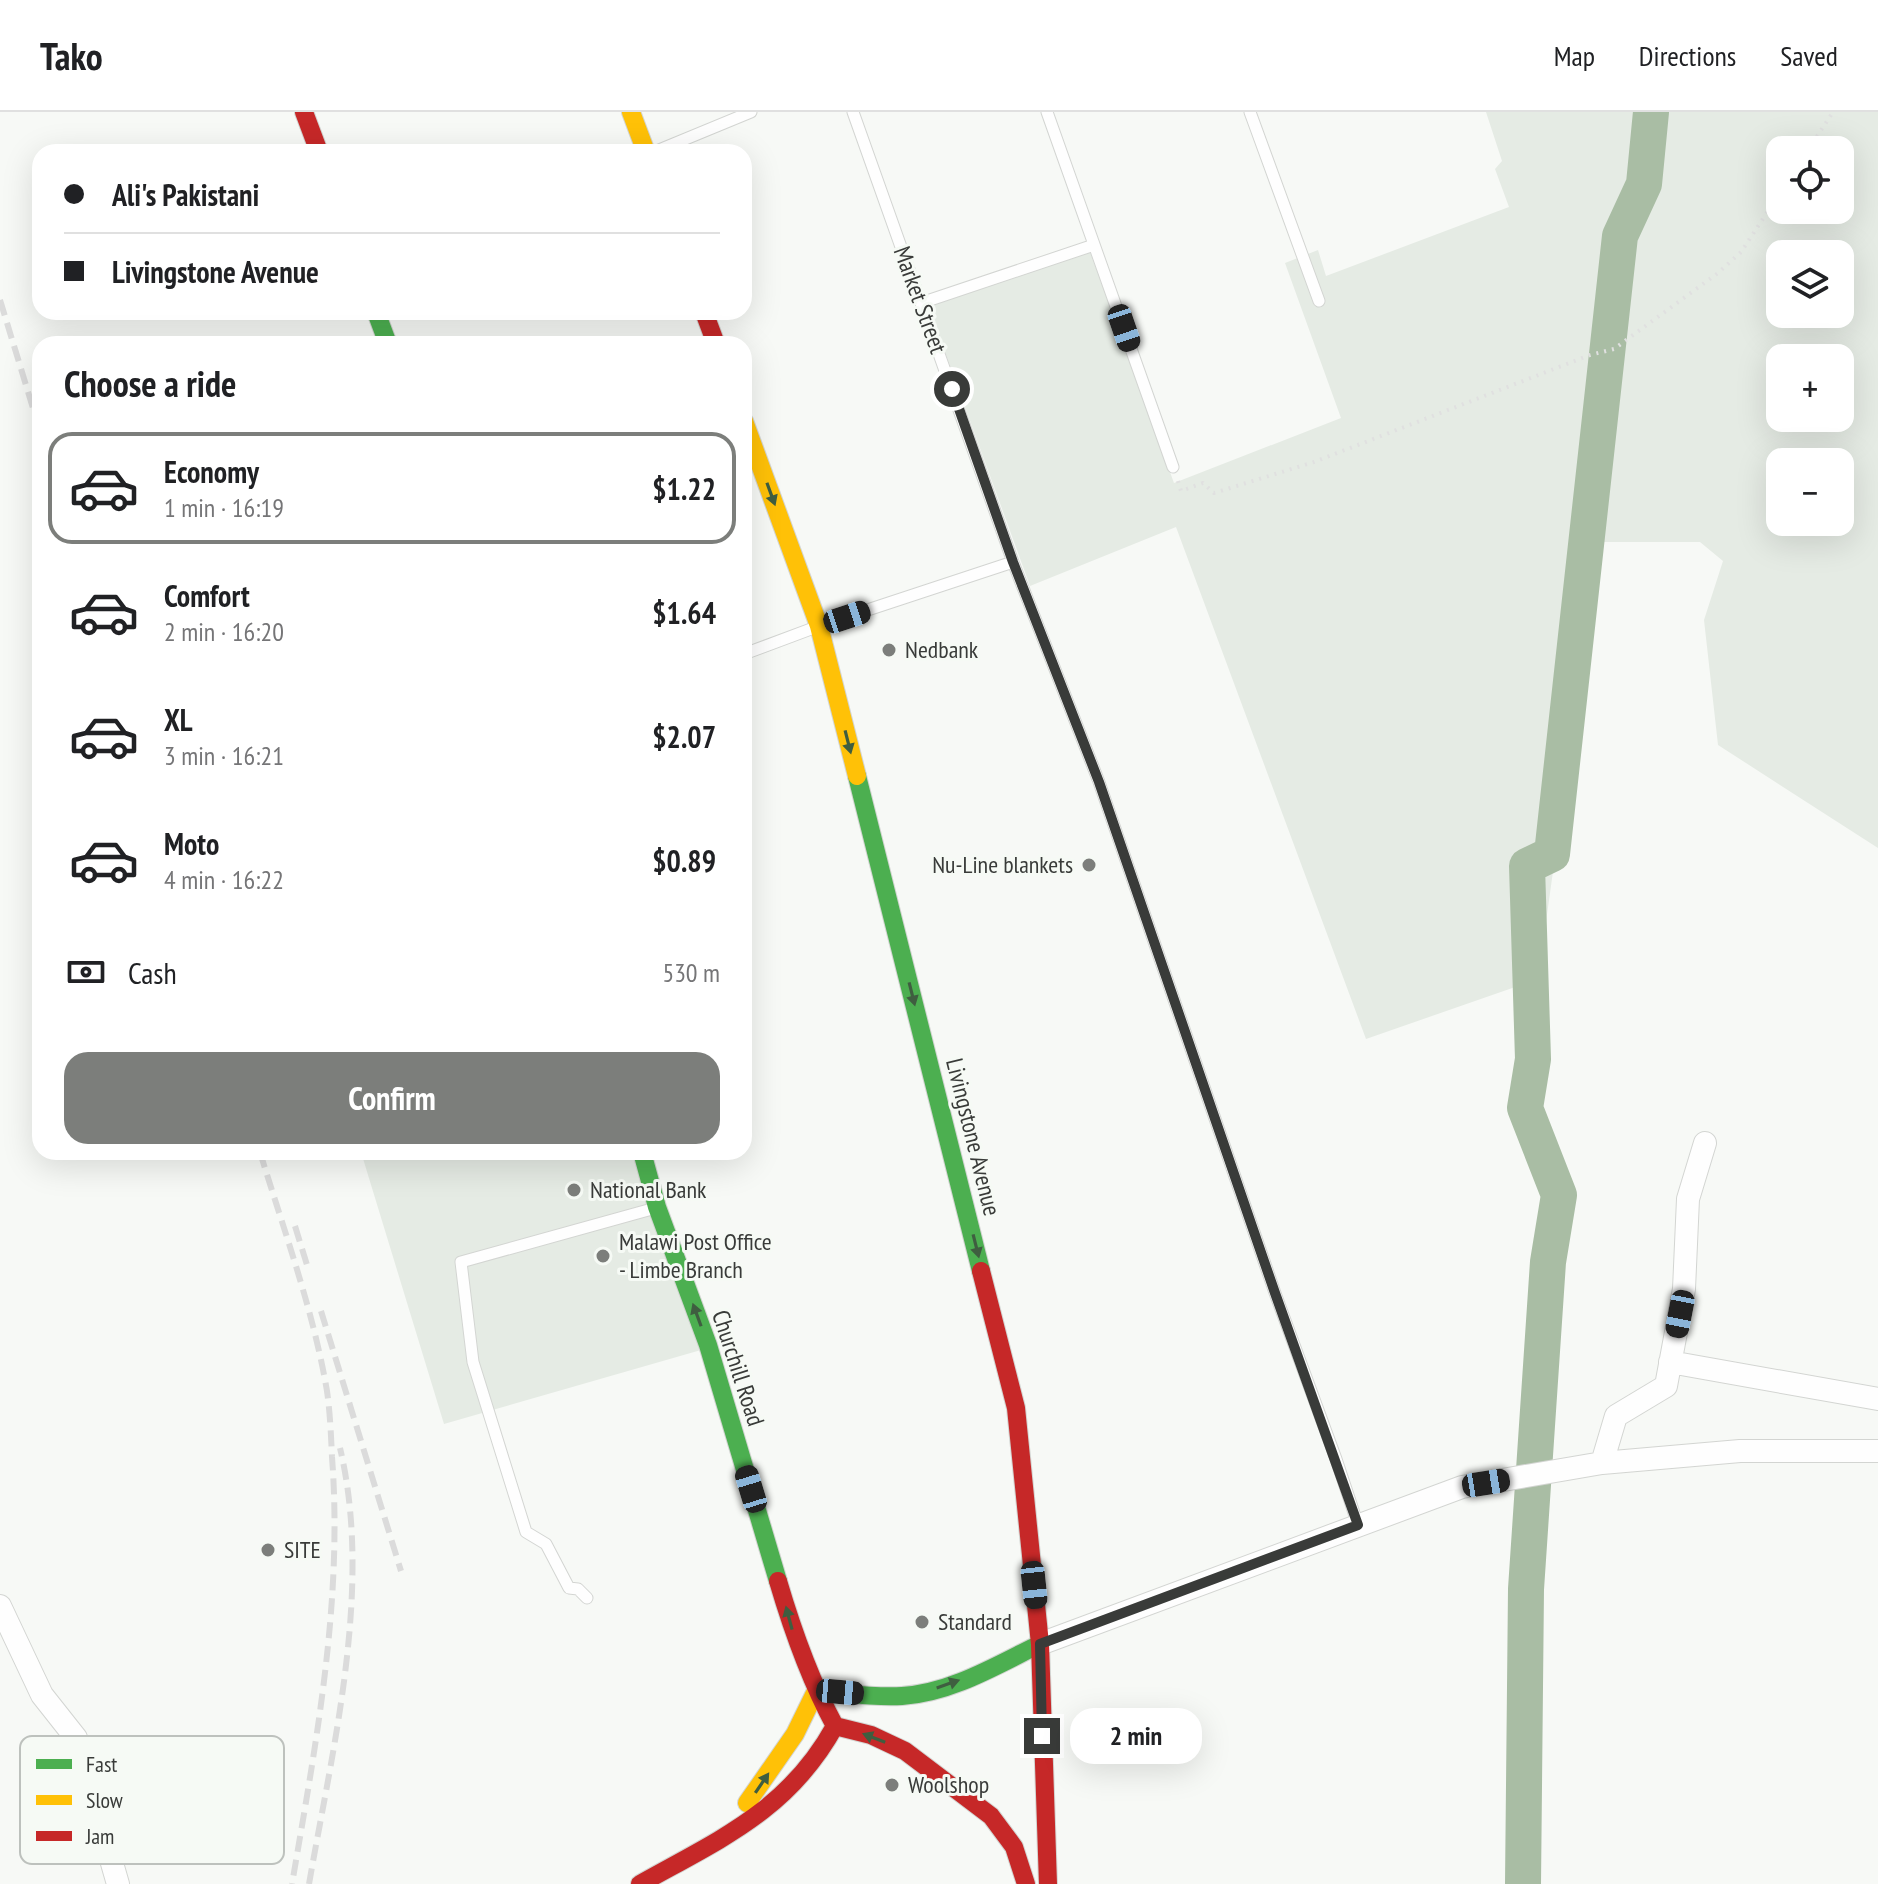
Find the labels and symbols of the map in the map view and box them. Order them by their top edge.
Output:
street label: Market Street [887,242,954,358]
car [1105,301,1143,355]
route start [934,371,970,407]
one-way arrow [765,482,778,506]
car [820,598,874,636]
place label: Nedbank [905,634,979,665]
marker: Nedbank [880,641,898,659]
one-way arrow [843,730,855,755]
place label: Nu-Line blankets [932,849,1073,880]
marker: Nu-Line blankets [1080,856,1098,874]
one-way arrow [906,982,919,1007]
street label: Livingstone Avenue [939,1055,1008,1219]
place label: National Bank [590,1174,707,1205]
marker: National Bank [565,1181,583,1199]
place label: Malawi Post Office - Limbe Branch [619,1226,772,1285]
one-way arrow [970,1234,982,1259]
marker: Malawi Post Office - Limbe Branch [594,1247,612,1265]
car [1664,1288,1696,1340]
one-way arrow [690,1303,703,1327]
street label: Churchill Road [705,1306,772,1430]
car [733,1463,769,1515]
car [1460,1467,1512,1499]
place label: SITE [284,1534,321,1565]
marker: SITE [259,1541,277,1559]
car [1020,1560,1048,1610]
one-way arrow [782,1605,795,1629]
place label: Standard [938,1606,1012,1637]
marker: Standard [913,1613,931,1631]
car [815,1678,865,1706]
one-way arrow [936,1678,960,1690]
callout: 2 min [1070,1708,1202,1764]
route end [1024,1718,1060,1754]
one-way arrow [862,1731,886,1744]
legend [20,1736,284,1864]
text: Fast [86,1750,117,1778]
place label: Woolshop [908,1769,989,1800]
one-way arrow [754,1772,769,1794]
marker: Woolshop [883,1776,901,1794]
text: Slow [86,1786,123,1814]
text: Jam [85,1822,114,1850]

